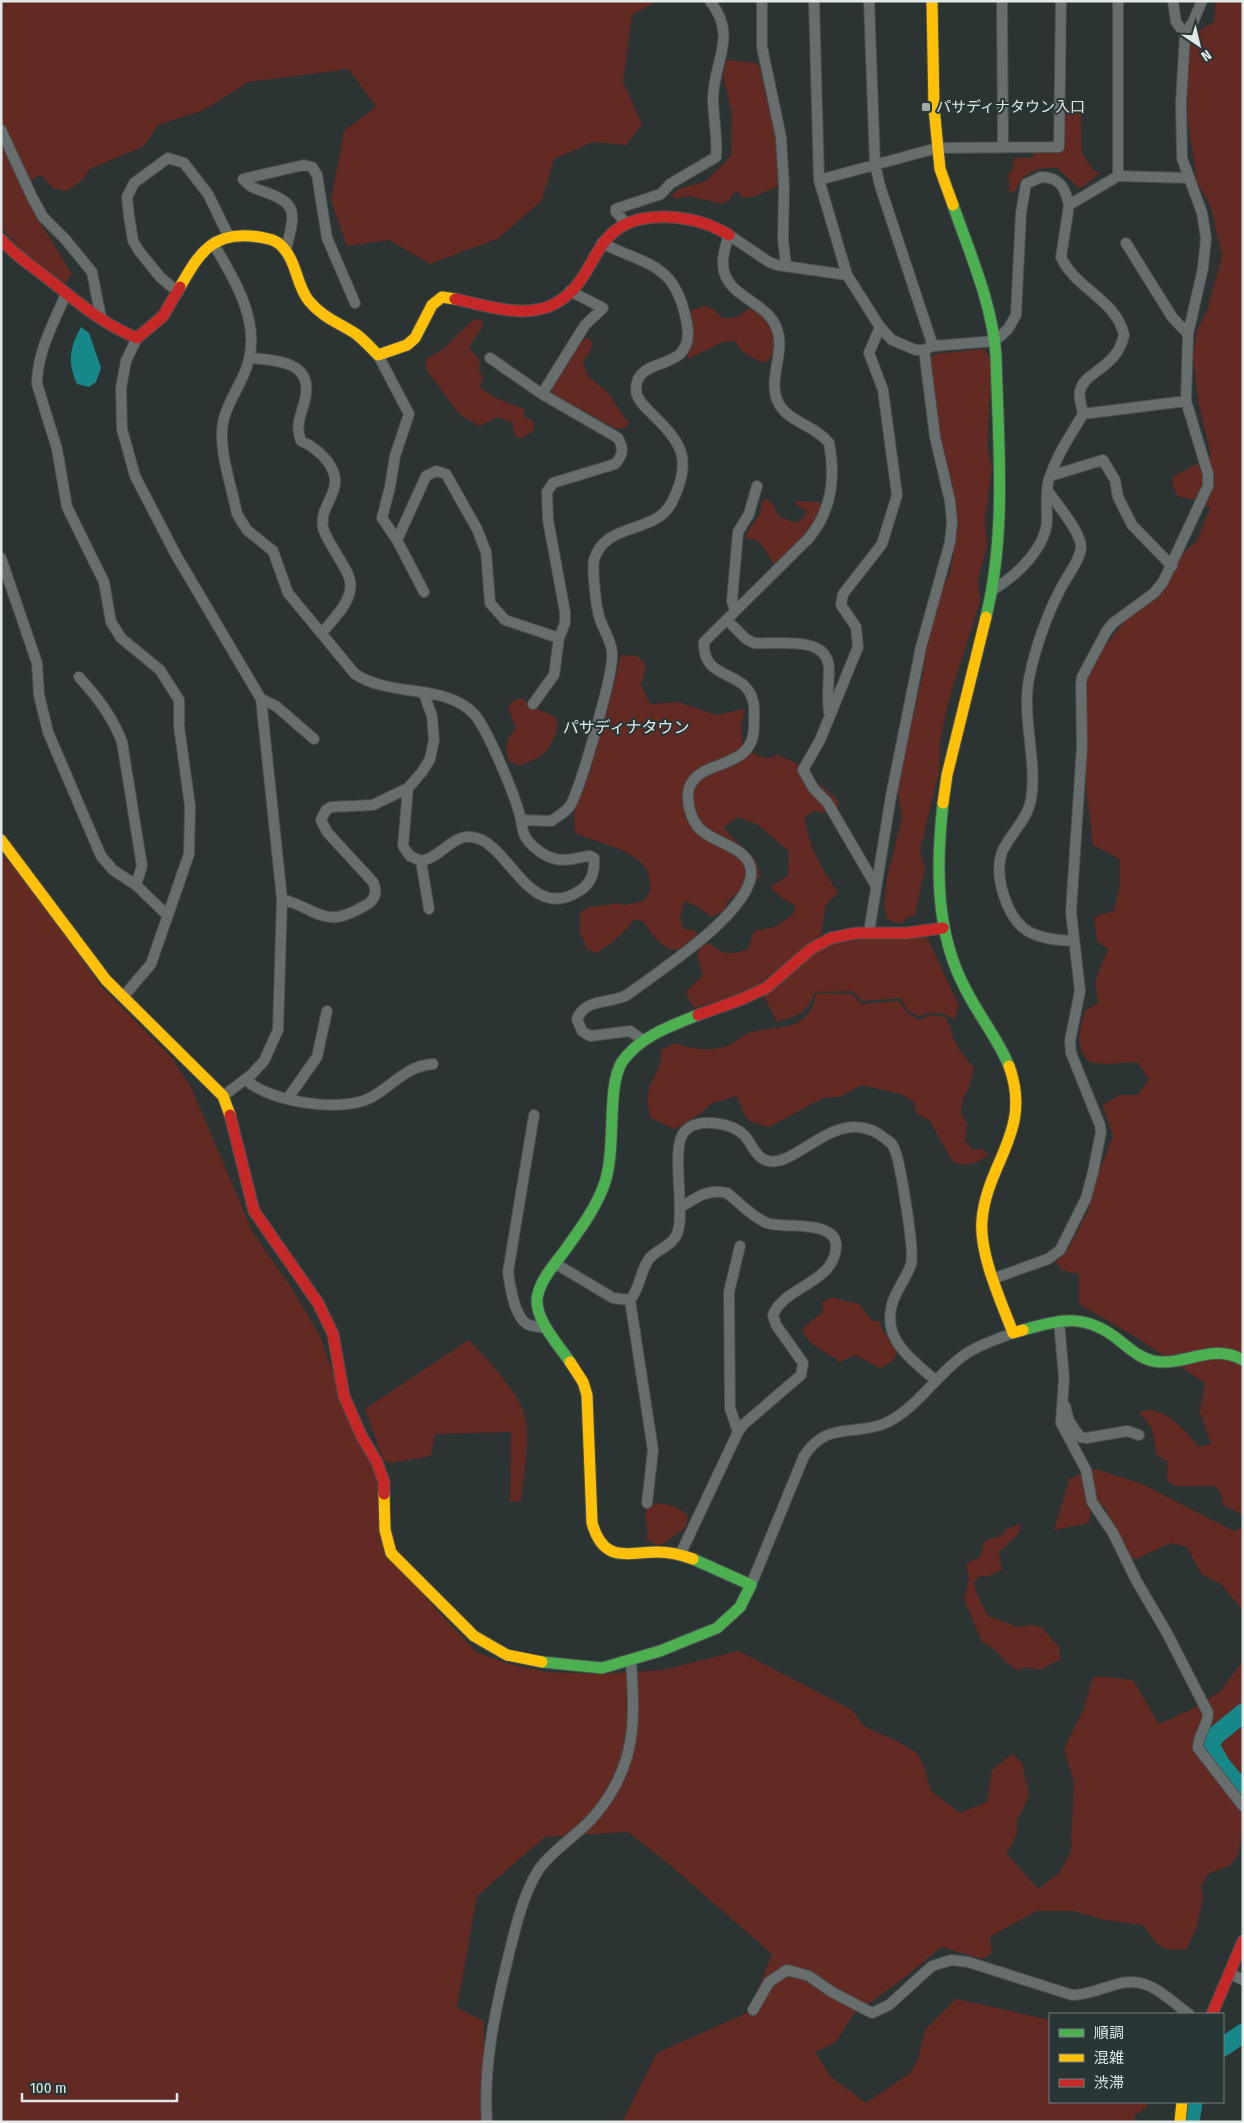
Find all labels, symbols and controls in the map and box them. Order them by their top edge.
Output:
north arrow [1174,20,1224,70]
text: N [1198,46,1214,65]
place label: パサディナタウン入口 [936,98,1085,116]
marker: パサディナタウン入口 [920,101,932,113]
district label: パサディナタウン [563,718,689,737]
legend [1049,2013,1224,2103]
text: 順調 [1094,2024,1124,2042]
text: 混雑 [1094,2049,1124,2067]
scale bar [22,2070,178,2102]
text: 渋滞 [1094,2074,1124,2092]
text: 100 m [30,2079,67,2097]

